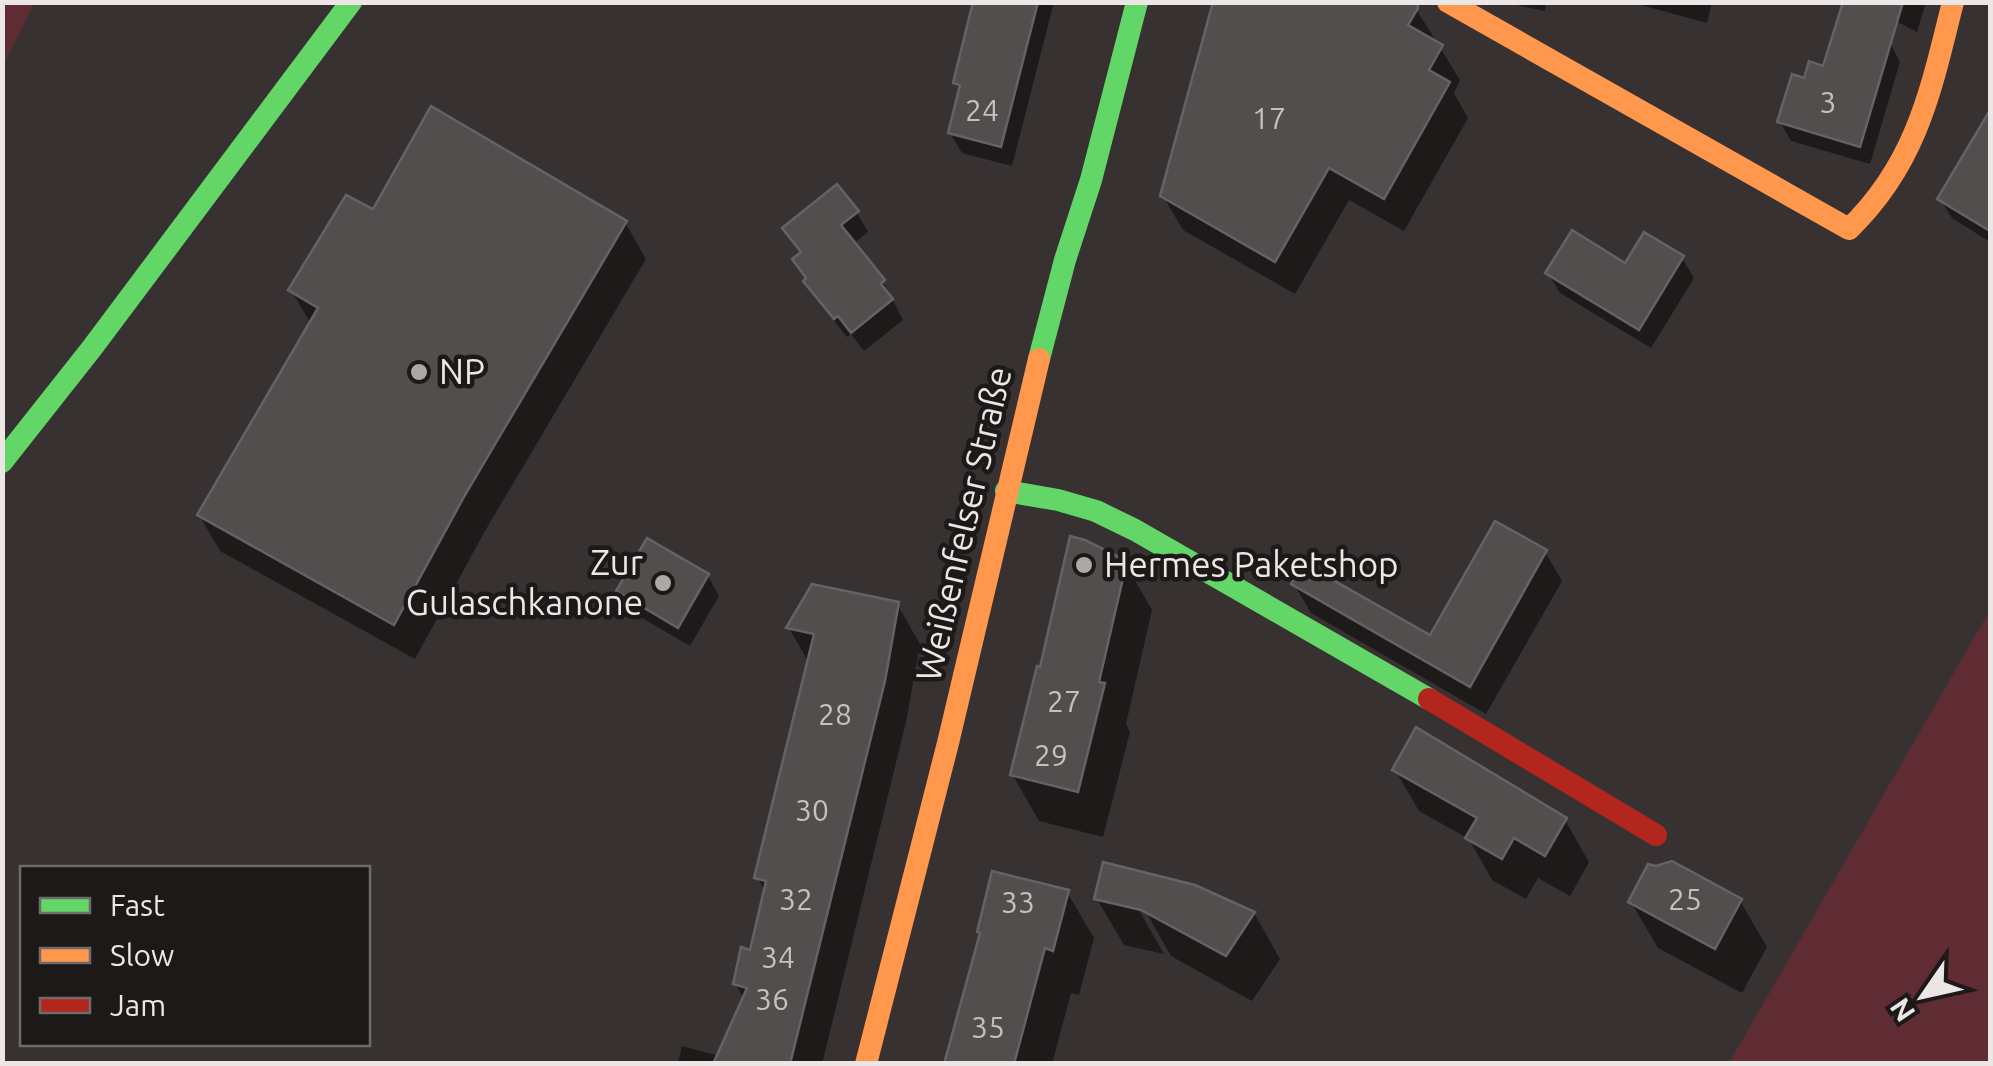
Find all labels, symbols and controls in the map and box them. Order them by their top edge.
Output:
house number: 3 [1820,85,1836,119]
house number: 24 [965,93,999,127]
house number: 17 [1252,101,1286,135]
place label: NP [439,351,485,391]
marker: NP [408,361,430,383]
street label: Weißenfelser Straße [907,363,1019,685]
place label: Zur Gulaschkanone [406,542,643,622]
place label: Hermes Paketshop [1104,544,1399,584]
marker: Hermes Paketshop [1073,554,1095,576]
marker: Zur Gulaschkanone [652,572,674,594]
house number: 27 [1047,684,1081,718]
house number: 28 [818,697,852,731]
house number: 29 [1034,738,1068,772]
house number: 30 [795,793,829,827]
legend [20,866,370,1046]
house number: 32 [779,882,813,916]
house number: 25 [1668,882,1702,916]
house number: 33 [1001,885,1035,919]
text: Fast [110,888,165,922]
text: Slow [110,938,174,972]
house number: 34 [761,940,795,974]
north arrow [1873,946,1973,1046]
house number: 36 [755,982,789,1016]
text: Jam [110,988,166,1022]
text: N [1883,993,1921,1028]
house number: 35 [971,1010,1005,1044]

